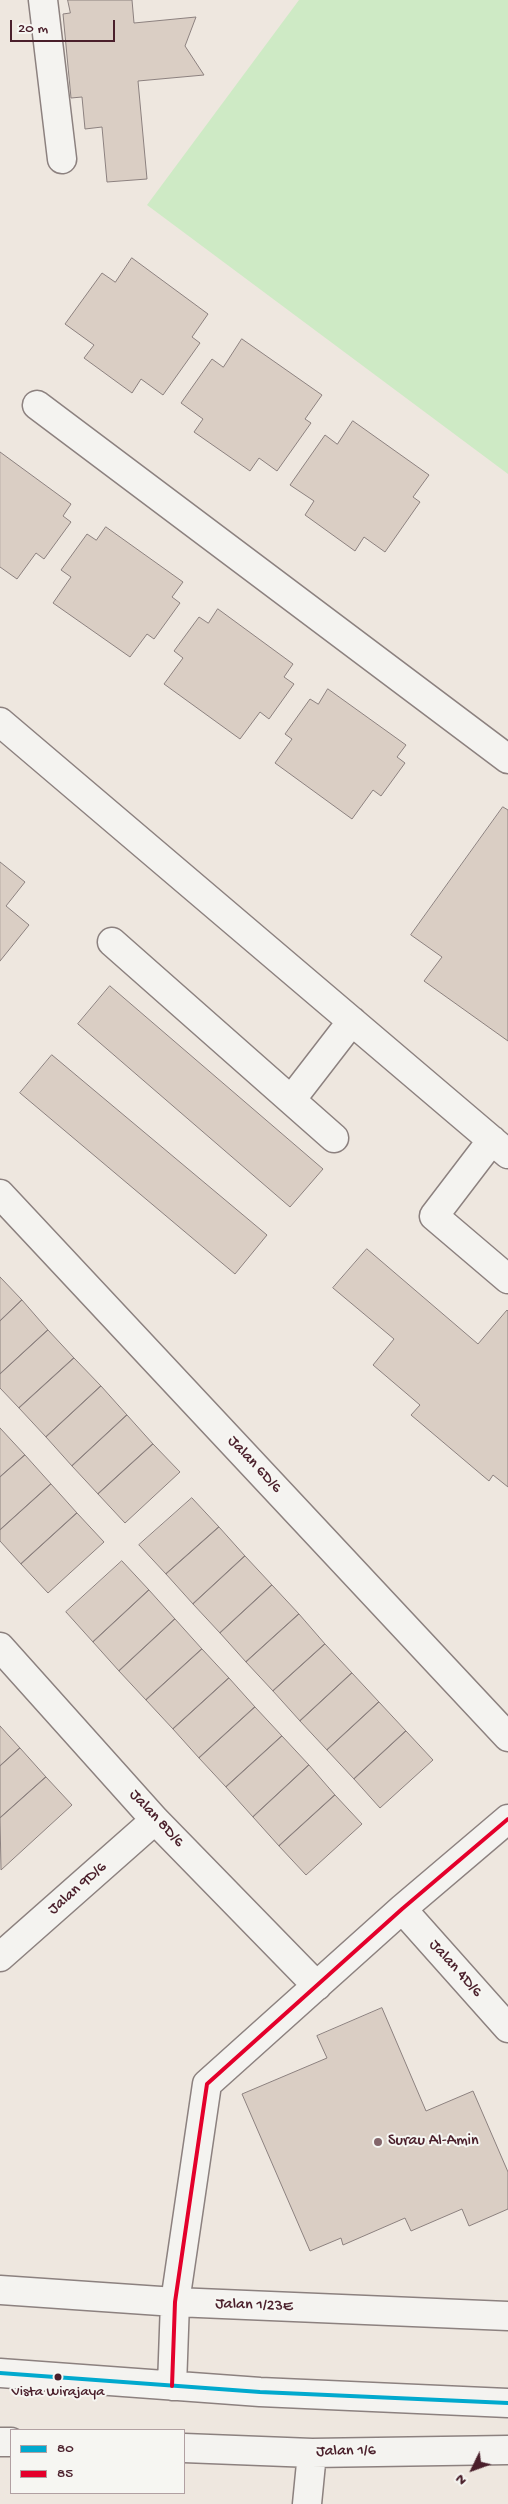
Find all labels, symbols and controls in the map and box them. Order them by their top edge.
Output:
scale bar [12,10,118,42]
text: 20 m [18,20,48,38]
street label: Jalan 6D/6 [223,1432,285,1498]
street label: Jalan 8D/6 [124,1786,188,1852]
street label: Jalan 9D/6 [45,1858,111,1920]
street label: Jalan 4D/6 [424,1936,486,2002]
place label: Surau Al-Amin [388,2132,479,2152]
marker: Surau Al-Amin [372,2136,384,2148]
street label: Jalan 1/23E [215,2295,293,2317]
marker: Vista Wirajaya [53,2372,63,2382]
place label: Vista Wirajaya [11,2384,105,2402]
legend [10,2429,185,2494]
text: 80 [57,2440,74,2458]
street label: Jalan 1/6 [316,2442,376,2462]
north arrow [448,2444,498,2494]
text: 85 [57,2465,73,2483]
text: N [452,2470,471,2488]

